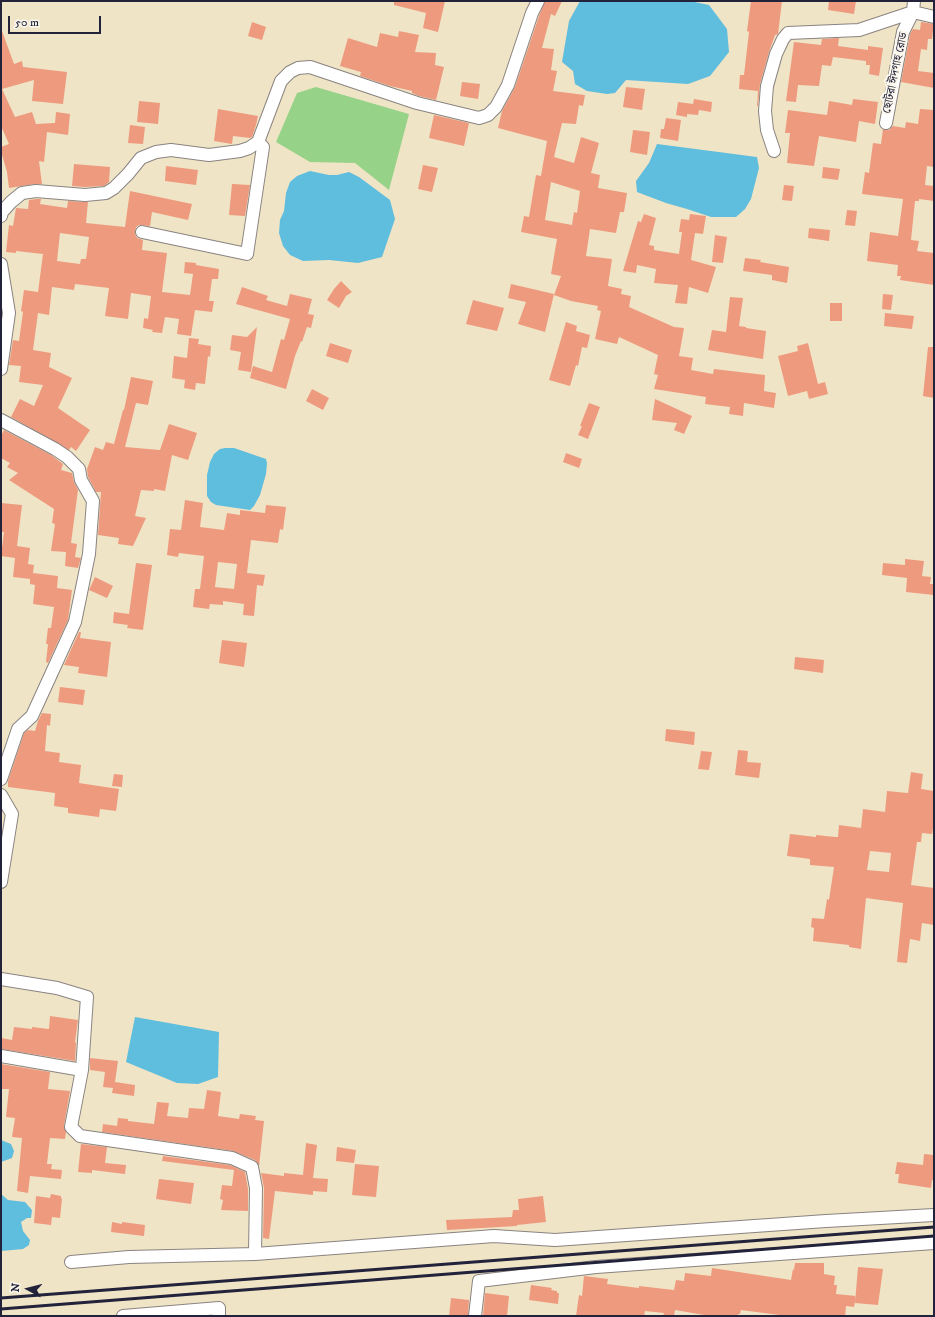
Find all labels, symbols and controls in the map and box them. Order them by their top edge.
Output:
scale bar [10,8,103,34]
text: 50 m [15,15,39,30]
street label: ছোটরা ঈদগাহ রোড [880,31,912,115]
north arrow [8,1269,48,1309]
text: N [9,1282,24,1293]

